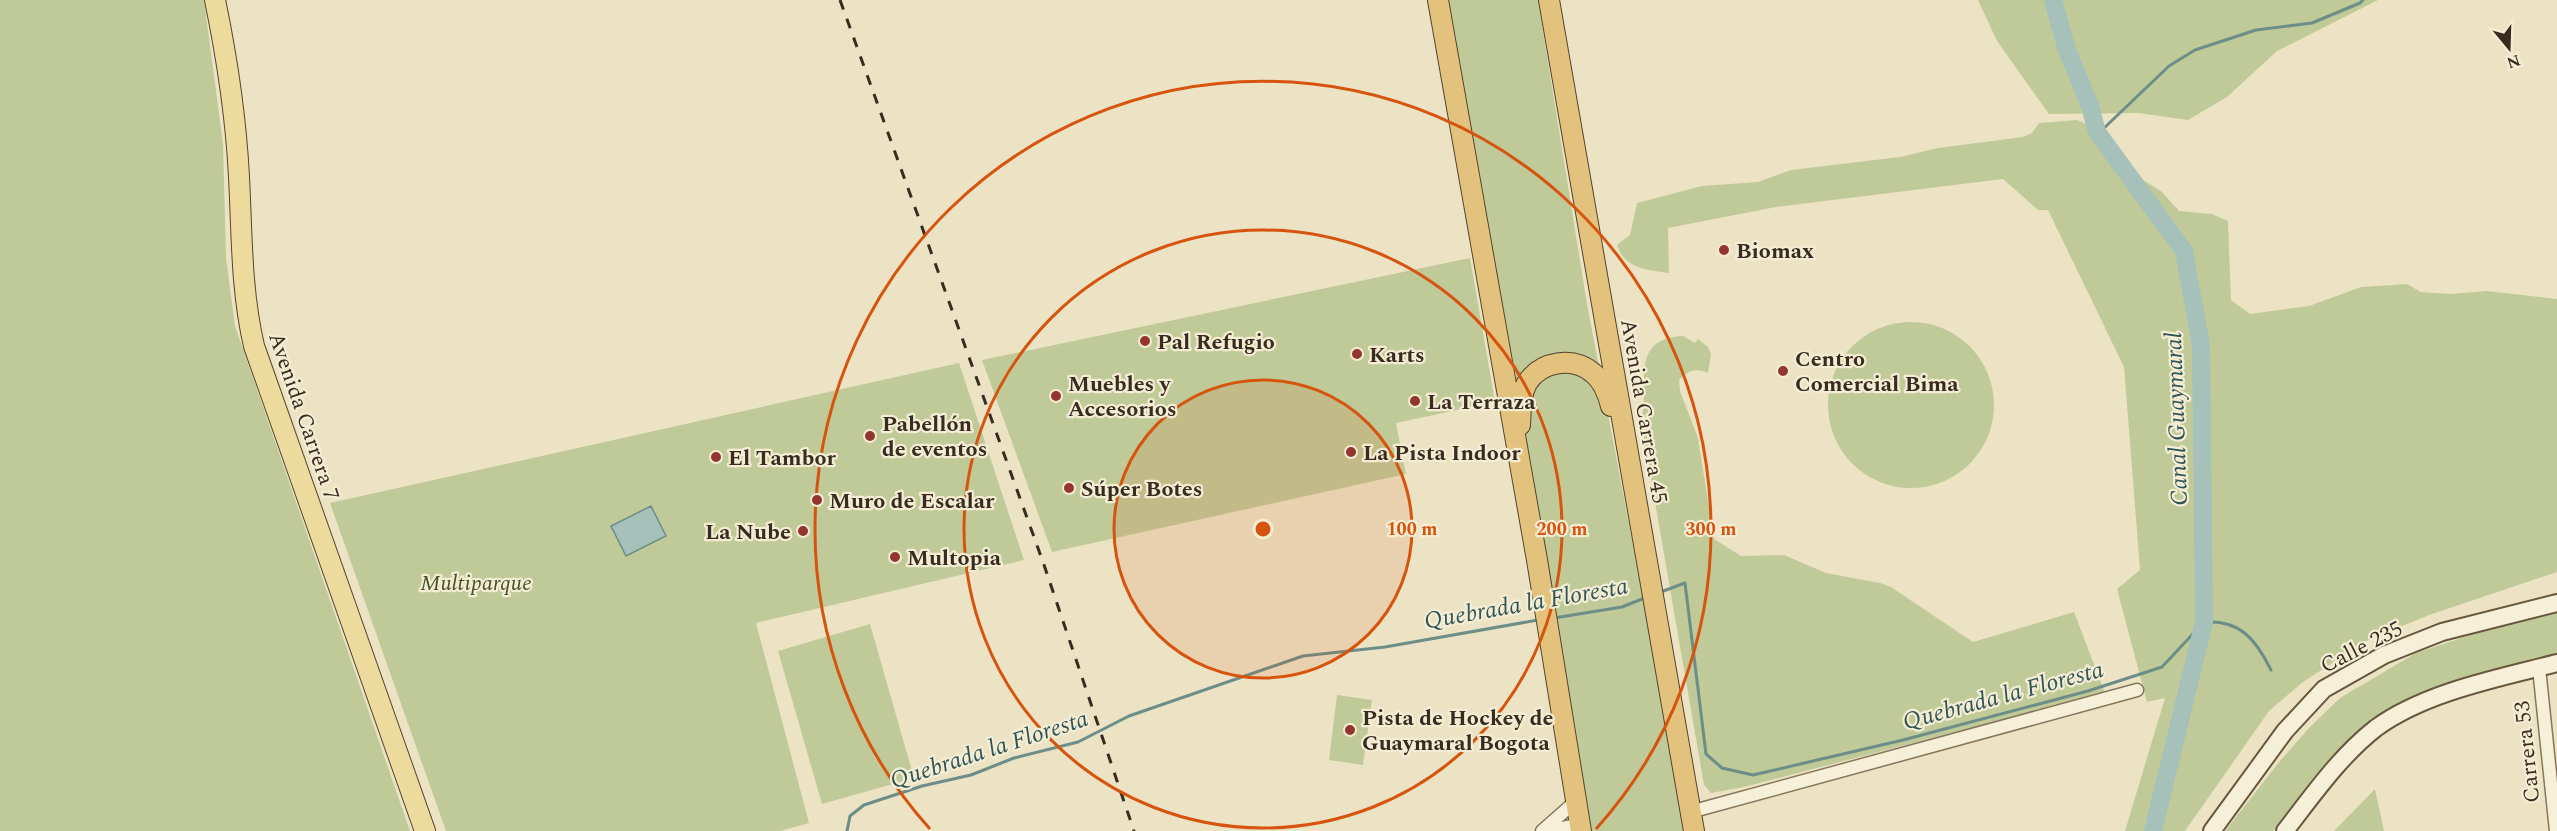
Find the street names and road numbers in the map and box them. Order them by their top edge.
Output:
street label: Avenida Carrera 45 [1611,316,1676,506]
street label: Avenida Carrera 7 [259,328,348,505]
street label: Calle 235 [2315,612,2409,682]
street label: Carrera 53 [2506,699,2549,804]

